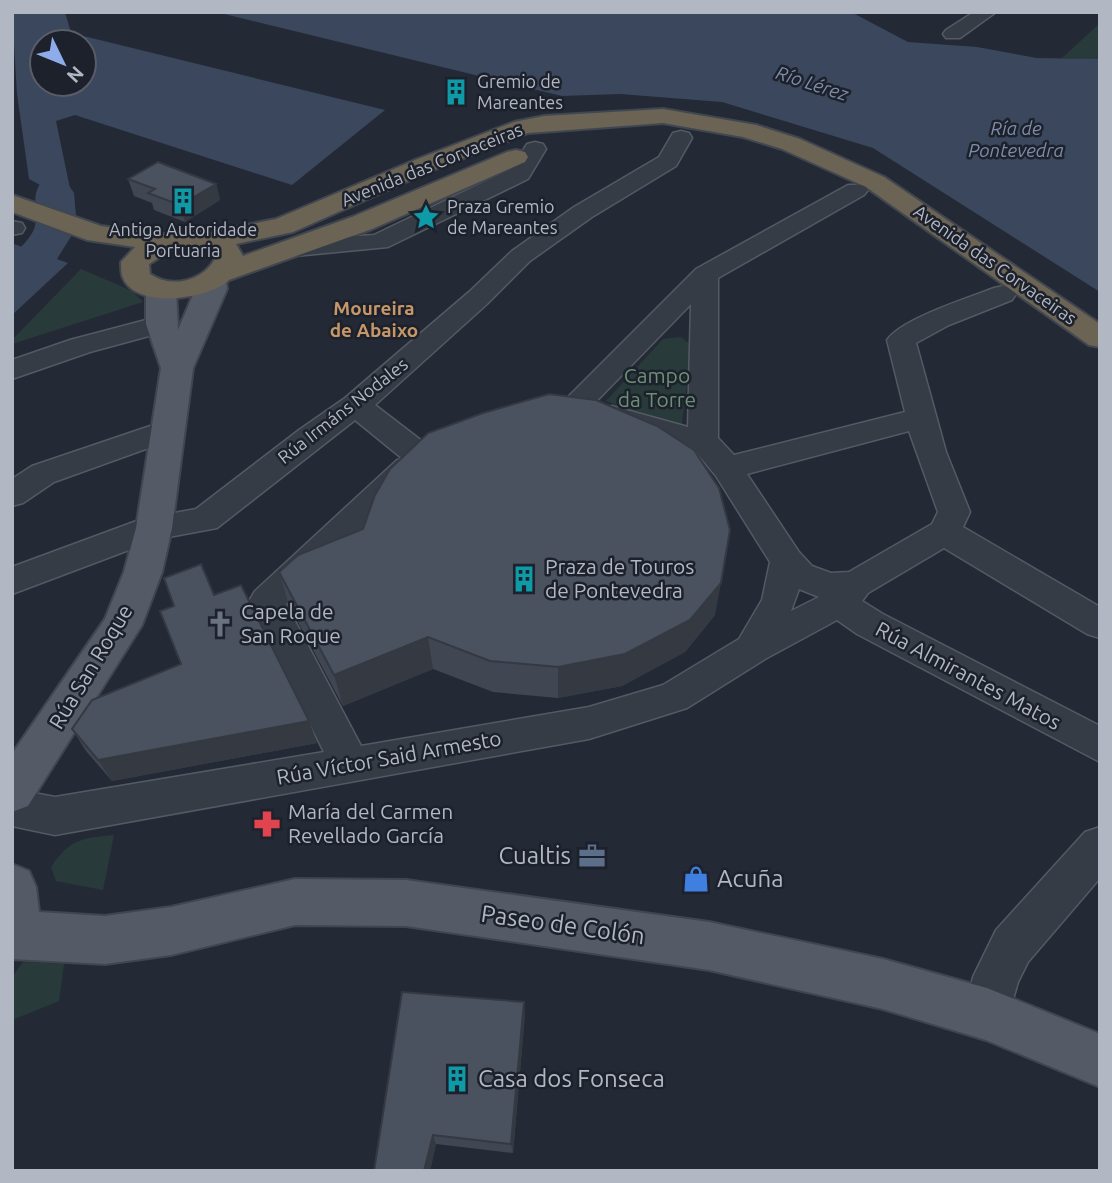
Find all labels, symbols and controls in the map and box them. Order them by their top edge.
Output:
north arrow [28,28,98,98]
water label: Río Lérez [773,61,852,105]
text: N [63,62,88,87]
place label: Gremio de Mareantes [477,71,563,112]
building icon: Gremio de Mareantes [441,77,471,107]
water label: Ría de Pontevedra [968,117,1064,161]
street label: Avenida das Corvaceiras [338,118,525,210]
building icon: Antiga Autoridade Portuaria [168,186,198,216]
place label: Praza Gremio de Mareantes [447,196,558,237]
street label: Avenida das Corvaceiras [911,200,1081,328]
place icon: Praza Gremio de Mareantes [411,202,441,232]
place label: Antiga Autoridade Portuaria [109,219,257,260]
district label: Moureira de Abaixo [330,297,418,341]
street label: Rúa Irmáns Nodales [274,353,411,467]
park label: Campo da Torre [618,363,696,411]
place label: Praza de Touros de Pontevedra [545,554,694,602]
building icon: Praza de Touros de Pontevedra [509,564,539,594]
place label: Capela de San Roque [241,599,341,647]
street label: Rúa San Roque [44,600,137,733]
church icon: Capela de San Roque [205,609,235,639]
street label: Rúa Almirantes Matos [872,616,1065,734]
street label: Rúa Víctor Said Armesto [275,725,503,789]
place label: María del Carmen Revellado García [288,799,453,847]
pharmacy icon: María del Carmen Revellado García [252,809,282,839]
office icon: Cualtis [577,841,607,871]
place label: Cualtis [498,842,571,869]
shop icon: Acuña [681,864,711,894]
place label: Acuña [717,865,783,892]
street label: Paseo de Colón [479,900,647,949]
building icon: Casa dos Fonseca [442,1064,472,1094]
place label: Casa dos Fonseca [478,1065,665,1092]

